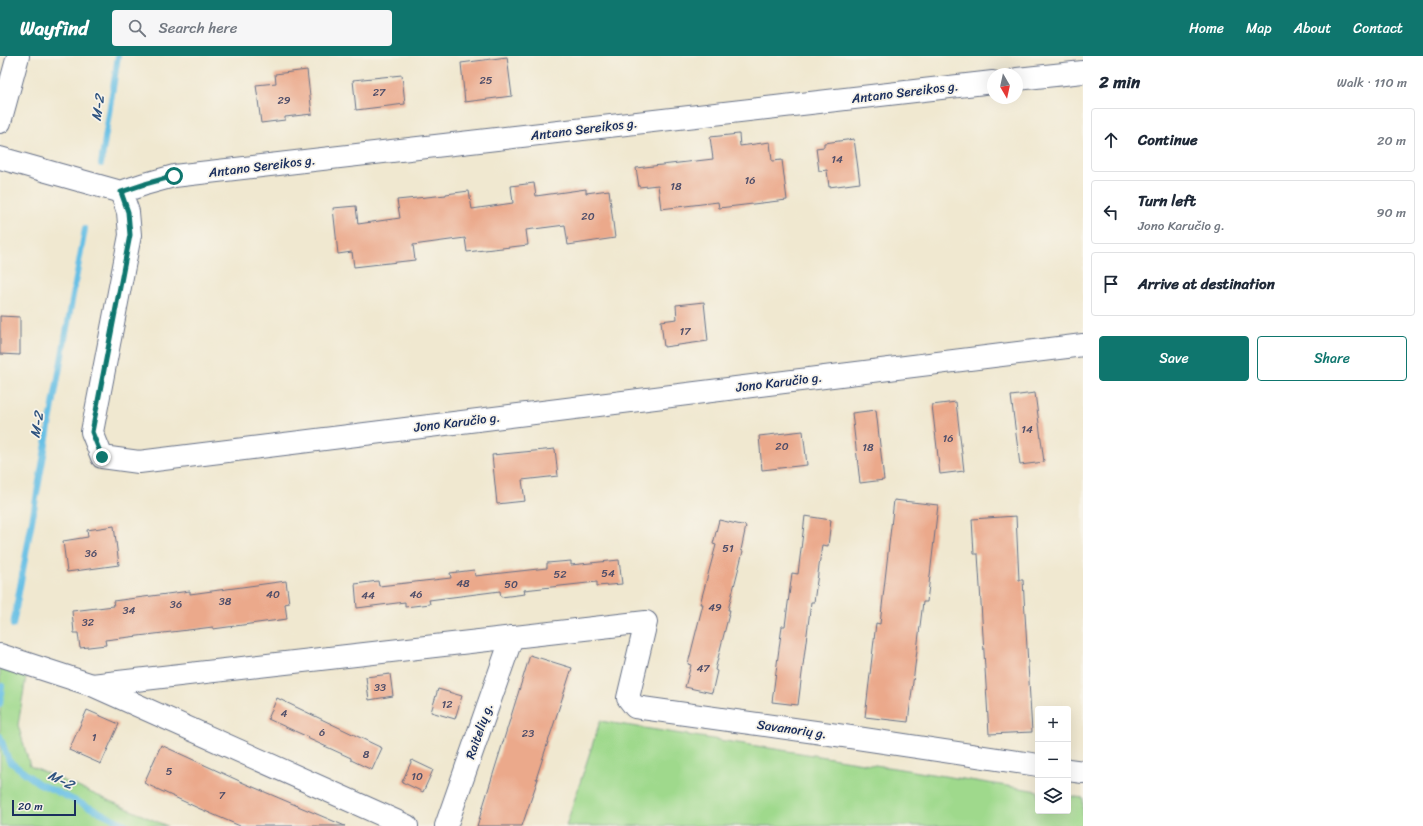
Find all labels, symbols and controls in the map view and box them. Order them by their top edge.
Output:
search box [112,10,392,46]
text: Wayfind [20,12,88,45]
text: Search here [158,15,237,41]
text: Home [1189,16,1224,41]
text: Map [1246,16,1272,41]
text: About [1294,16,1331,41]
text: Contact [1353,16,1403,41]
icon: search [126,17,148,39]
text: 2 min [1099,67,1140,97]
north arrow [987,68,1023,104]
house number: 25 [479,71,493,90]
text: Walk · 110 m [1337,71,1407,94]
street label: Antano Sereikos g. [849,74,960,110]
house number: 27 [373,83,386,102]
water label: M-2 [84,91,113,123]
house number: 29 [277,91,291,110]
street label: Antano Sereikos g. [528,111,639,147]
text: Continue [1138,127,1198,153]
icon: ahead [1100,129,1122,151]
text: 20 m [1377,129,1406,152]
street label: Antano Sereikos g. [206,148,317,184]
house number: 14 [831,150,843,169]
route start [165,167,183,185]
house number: 16 [745,171,755,190]
house number: 18 [670,177,682,196]
text: Turn left [1138,188,1196,214]
icon: left [1100,201,1122,223]
text: 90 m [1376,201,1406,224]
house number: 20 [581,207,595,226]
text: Jono Karučio g. [1138,214,1225,237]
text: Arrive at destination [1138,271,1275,297]
icon: arrive [1100,273,1122,295]
house number: 17 [680,322,691,341]
button: Save [1099,336,1249,381]
button: Share [1257,336,1407,381]
street label: Jono Karučio g. [734,365,823,399]
street label: Jono Karučio g. [412,405,501,439]
water label: M-2 [22,408,52,440]
house number: 14 [1021,420,1033,439]
house number: 16 [943,429,953,448]
house number: 20 [775,437,789,456]
house number: 18 [862,438,874,457]
route end [93,448,111,466]
house number: 51 [722,539,734,558]
house number: 36 [85,544,97,563]
house number: 54 [601,564,615,583]
house number: 52 [553,565,567,584]
house number: 48 [456,574,470,593]
house number: 50 [504,575,518,594]
house number: 40 [266,585,280,604]
house number: 46 [409,585,423,604]
house number: 44 [361,586,375,605]
house number: 38 [219,592,232,611]
house number: 36 [170,595,182,614]
house number: 49 [708,598,722,617]
house number: 34 [123,601,136,620]
house number: 32 [82,613,95,632]
house number: 47 [696,659,710,678]
house number: 33 [374,678,386,697]
house number: 12 [441,695,453,714]
street label: Raitelių g. [459,700,499,762]
house number: 4 [281,704,288,723]
map controls [1035,706,1071,814]
button: + [1035,706,1071,742]
street label: Savanorių g. [756,713,828,745]
house number: 6 [319,723,325,742]
house number: 23 [522,724,534,743]
house number: 1 [92,728,97,747]
button: − [1035,742,1071,778]
house number: 8 [363,745,370,764]
house number: 5 [166,762,173,781]
water label: M-2 [44,763,80,798]
house number: 10 [411,767,423,786]
button: layers [1035,778,1071,814]
house number: 7 [219,786,226,805]
text: 20 m [18,797,43,816]
scale bar [12,798,76,817]

